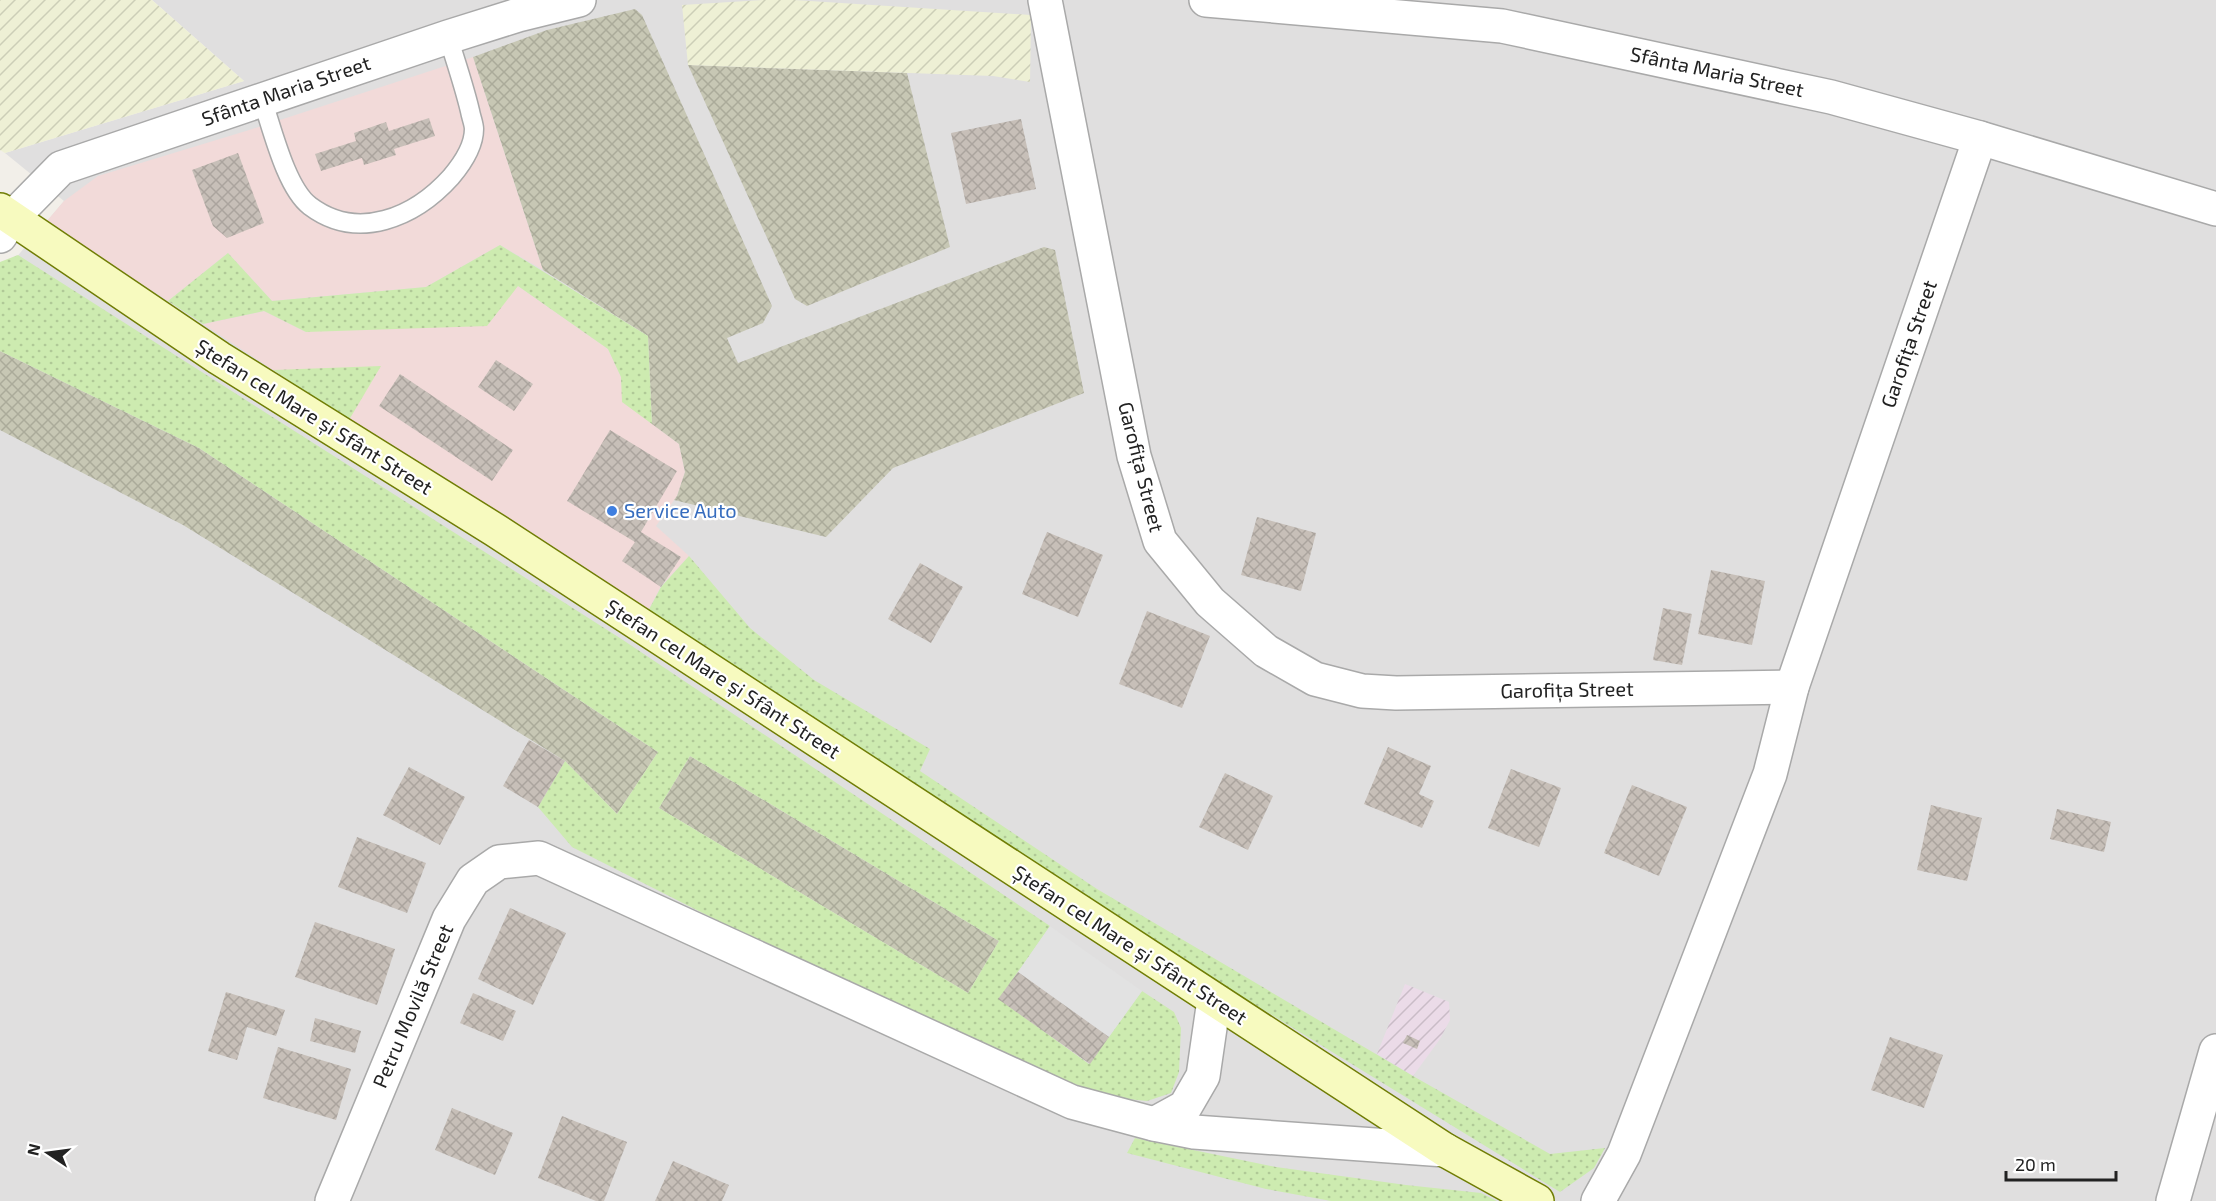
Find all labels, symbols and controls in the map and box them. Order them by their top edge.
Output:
street label: Sfânta Maria Street [1628,41,1807,101]
street label: Sfânta Maria Street [198,50,374,130]
street label: Garofița Street [1875,276,1943,411]
street label: Ștefan cel Mare și Sfânt Street [191,333,438,501]
street label: Garofița Street [1112,399,1170,535]
place label: Service Auto [624,498,737,522]
marker: Service Auto [605,504,619,518]
street label: Ștefan cel Mare și Sfânt Street [601,593,845,765]
street label: Garofița Street [1500,676,1634,704]
street label: Ștefan cel Mare și Sfânt Street [1008,859,1252,1031]
street label: Petru Movilă Street [367,920,458,1091]
north arrow [18,1123,78,1183]
text: N [22,1142,43,1157]
scale bar [2006,1144,2116,1182]
text: 20 m [2015,1153,2056,1175]

